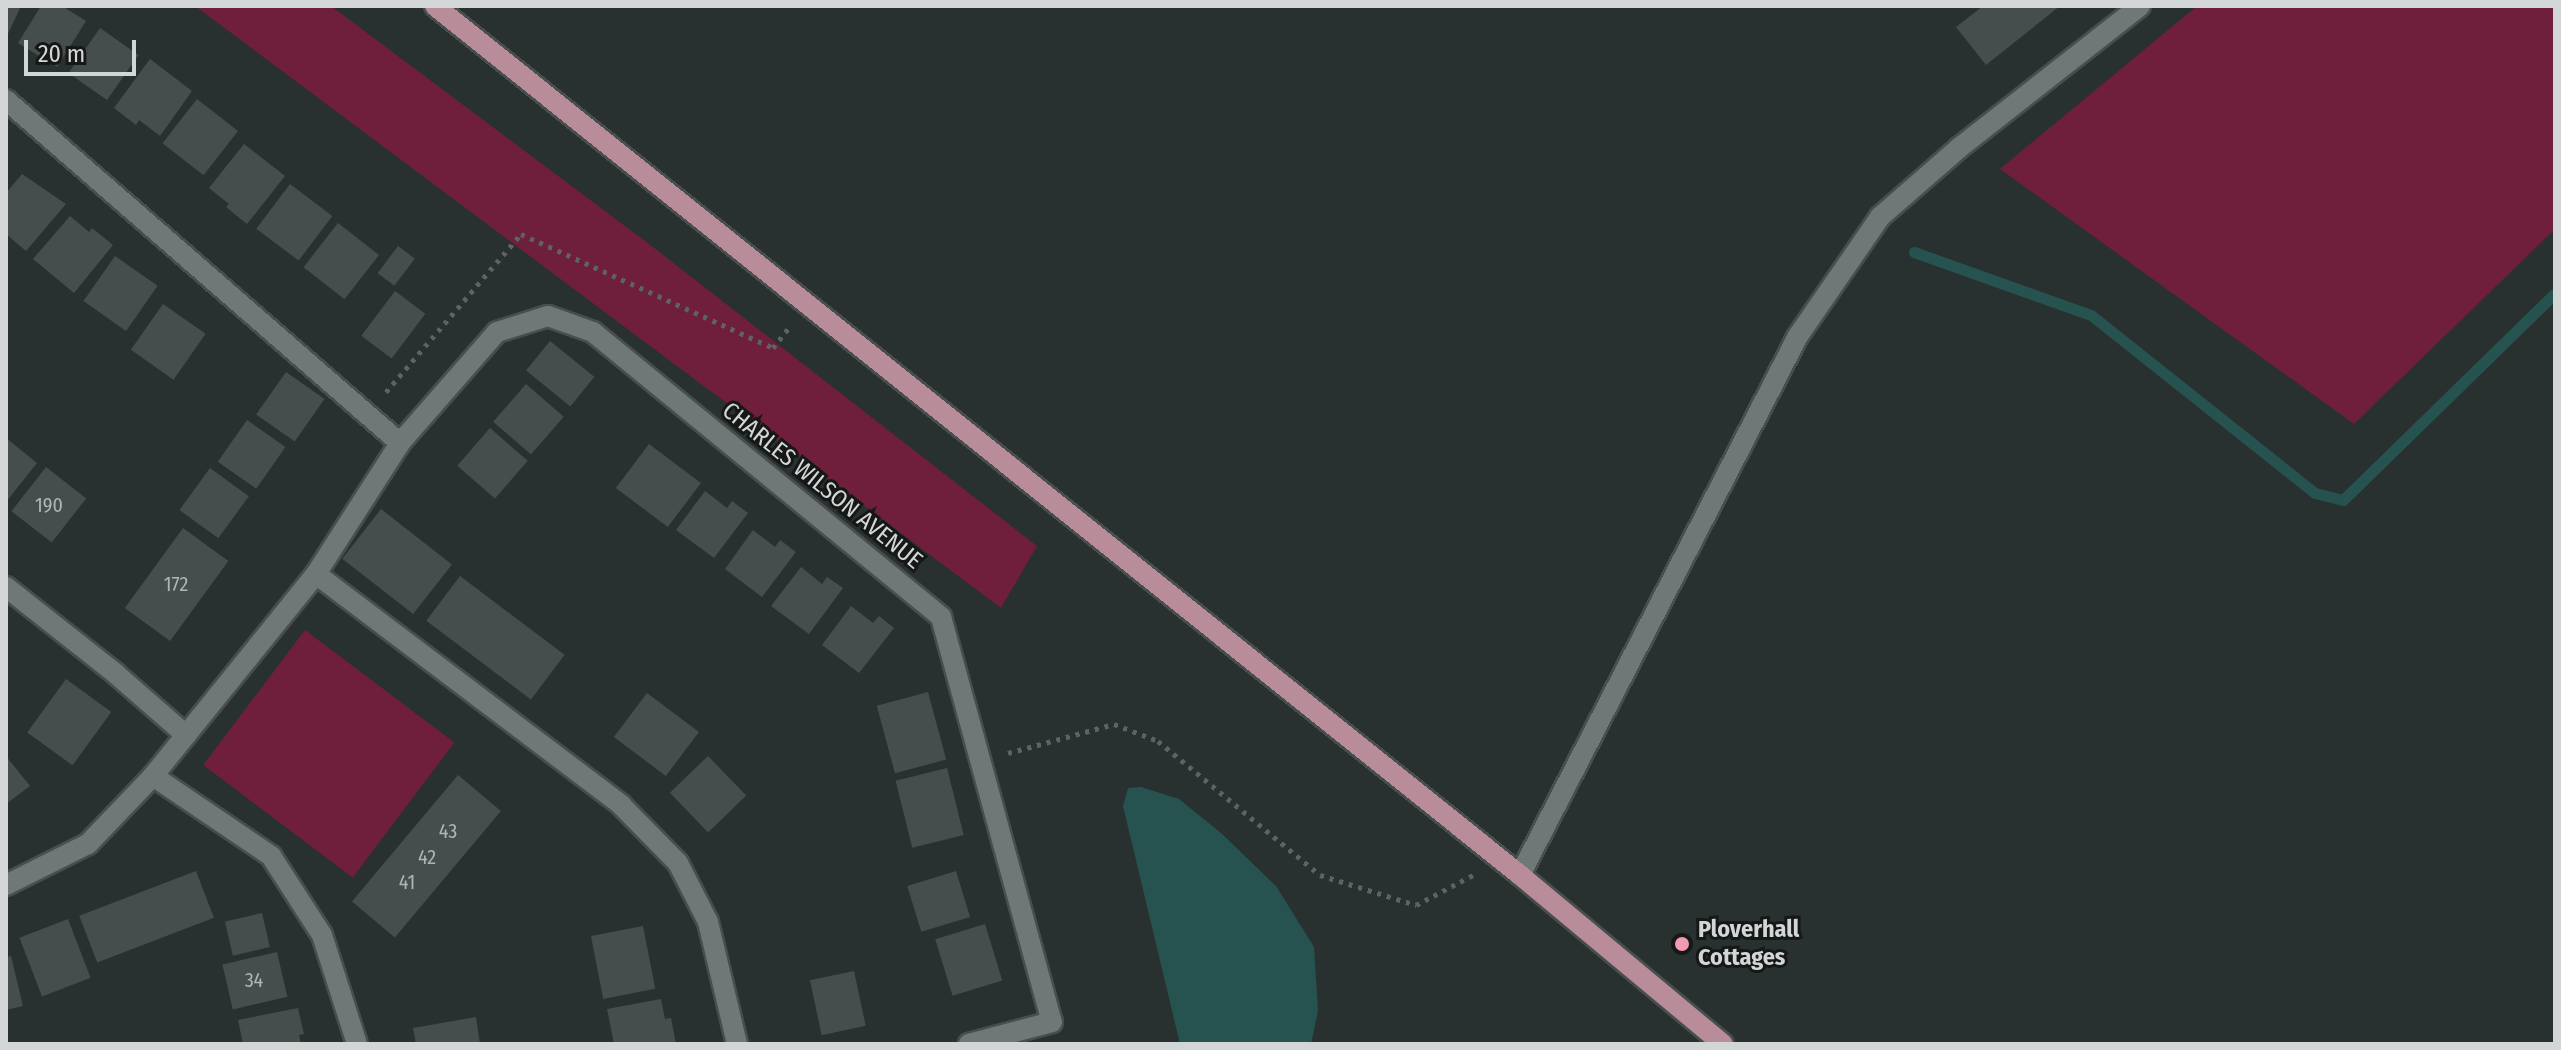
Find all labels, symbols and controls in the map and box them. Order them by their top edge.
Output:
scale bar [28,24,140,74]
text: 20 m [38,40,85,68]
street label: CHARLES WILSON AVENUE [716,396,928,576]
house number: 190 [35,493,63,517]
house number: 172 [164,572,188,596]
house number: 43 [439,819,457,843]
house number: 42 [418,845,436,869]
house number: 41 [399,870,415,894]
place label: Ploverhall Cottages [1698,916,1799,972]
marker: Ploverhall Cottages [1673,935,1691,953]
house number: 34 [245,968,263,992]

